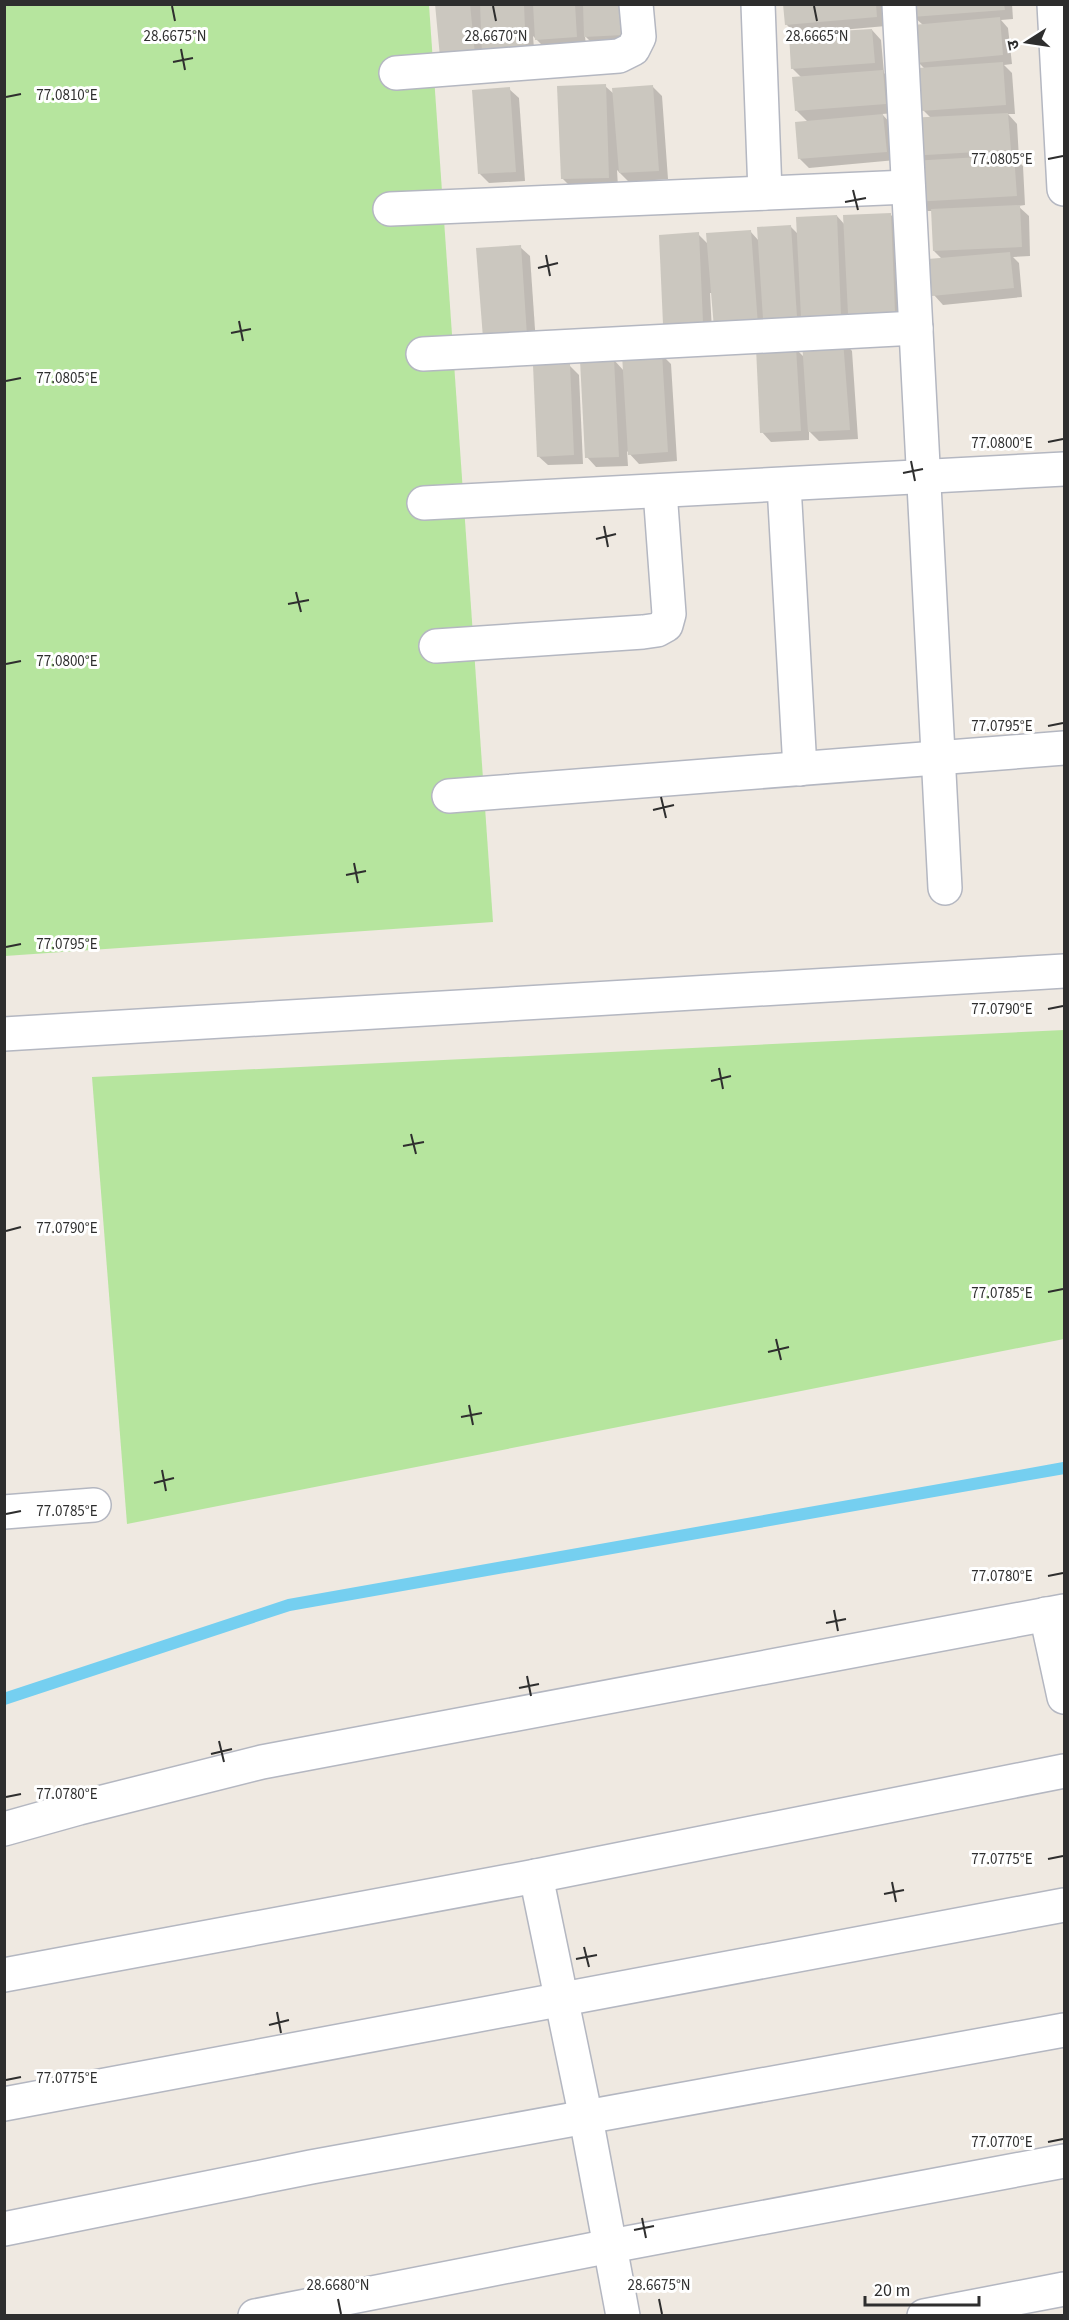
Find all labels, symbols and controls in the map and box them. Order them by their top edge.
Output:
north arrow [997,12,1057,72]
text: 28.6675°N [143,26,207,47]
text: 28.6670°N [464,26,528,47]
text: 28.6665°N [785,26,849,47]
text: उ [1001,37,1025,52]
text: 77.0810°E [36,85,98,106]
text: 77.0805°E [971,149,1033,170]
text: 77.0805°E [36,368,98,389]
text: 77.0800°E [971,433,1033,454]
text: 77.0800°E [36,651,98,672]
text: 77.0795°E [971,716,1033,737]
text: 77.0795°E [36,934,98,955]
text: 77.0790°E [971,999,1033,1020]
text: 77.0790°E [36,1218,98,1239]
text: 77.0785°E [971,1283,1033,1304]
text: 77.0785°E [36,1501,98,1522]
text: 77.0780°E [971,1566,1033,1587]
text: 77.0780°E [36,1784,98,1805]
text: 77.0775°E [971,1849,1033,1870]
text: 77.0775°E [36,2068,98,2089]
text: 77.0770°E [971,2132,1033,2153]
scale bar [865,2269,979,2307]
text: 28.6680°N [306,2275,370,2296]
text: 28.6675°N [627,2275,691,2296]
text: 20 m [874,2278,910,2303]

